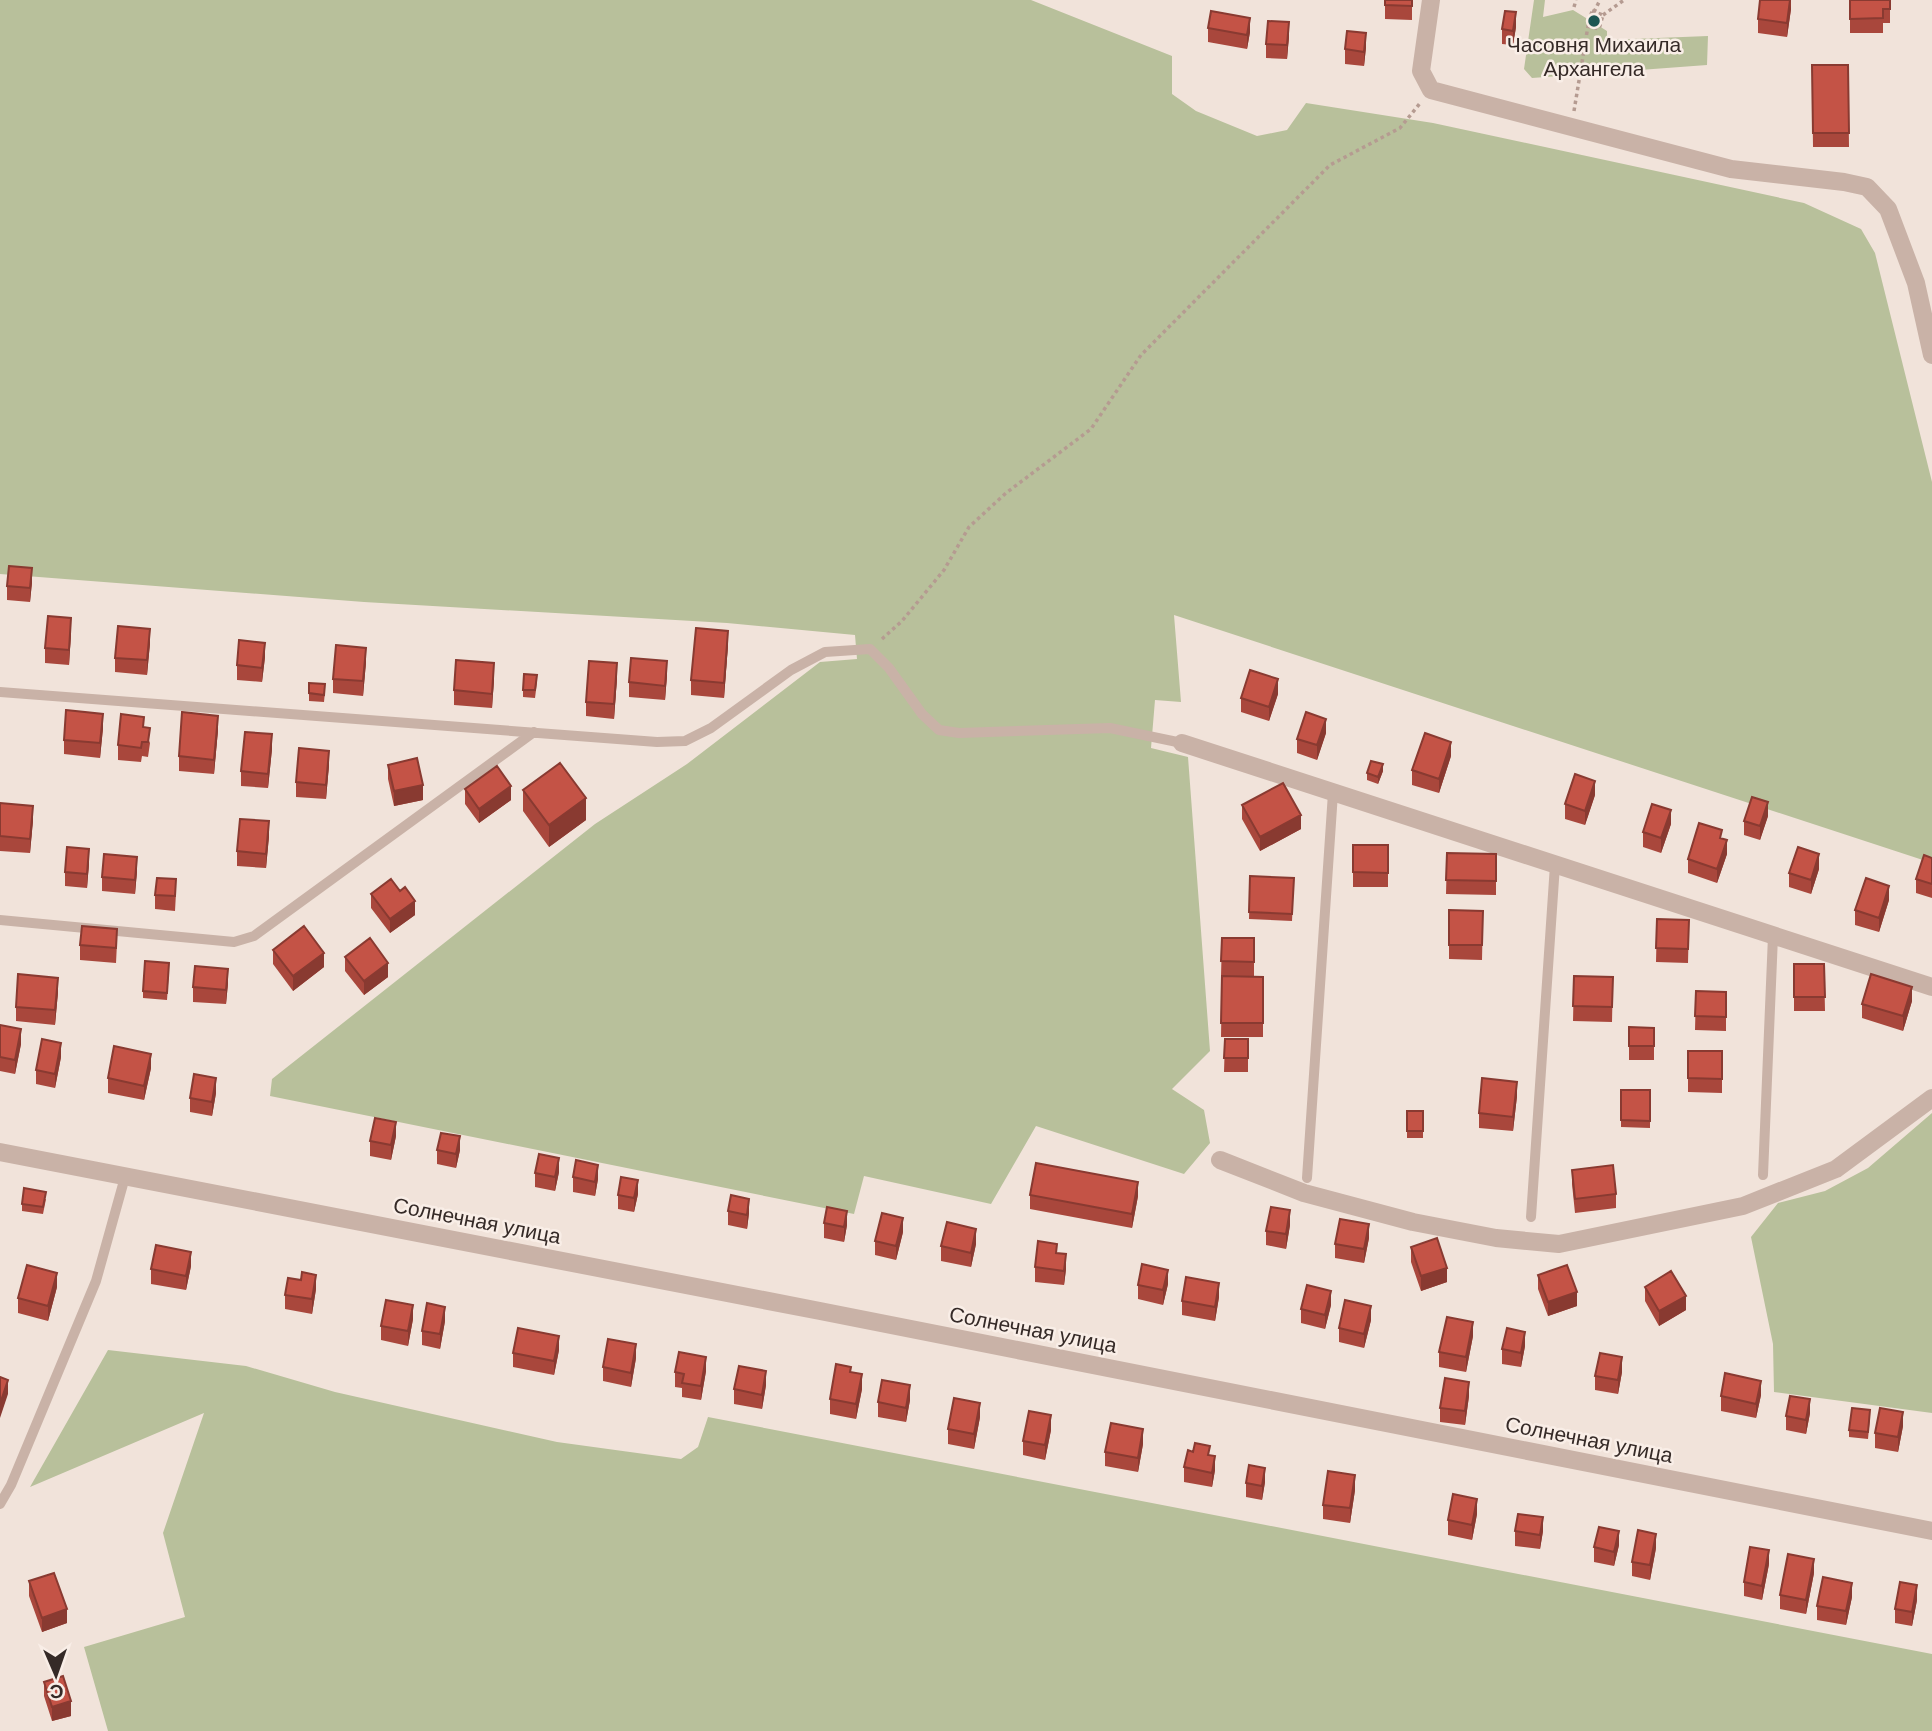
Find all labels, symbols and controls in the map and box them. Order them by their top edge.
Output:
marker: Часовня Михаила Архангела [1586,13,1602,29]
place label: Часовня Михаила Архангела [1507,31,1682,83]
street label: Солнечная улица [391,1191,563,1251]
street label: Солнечная улица [947,1300,1119,1360]
street label: Солнечная улица [1503,1410,1675,1470]
north arrow [21,1640,91,1710]
text: С [49,1679,64,1704]

